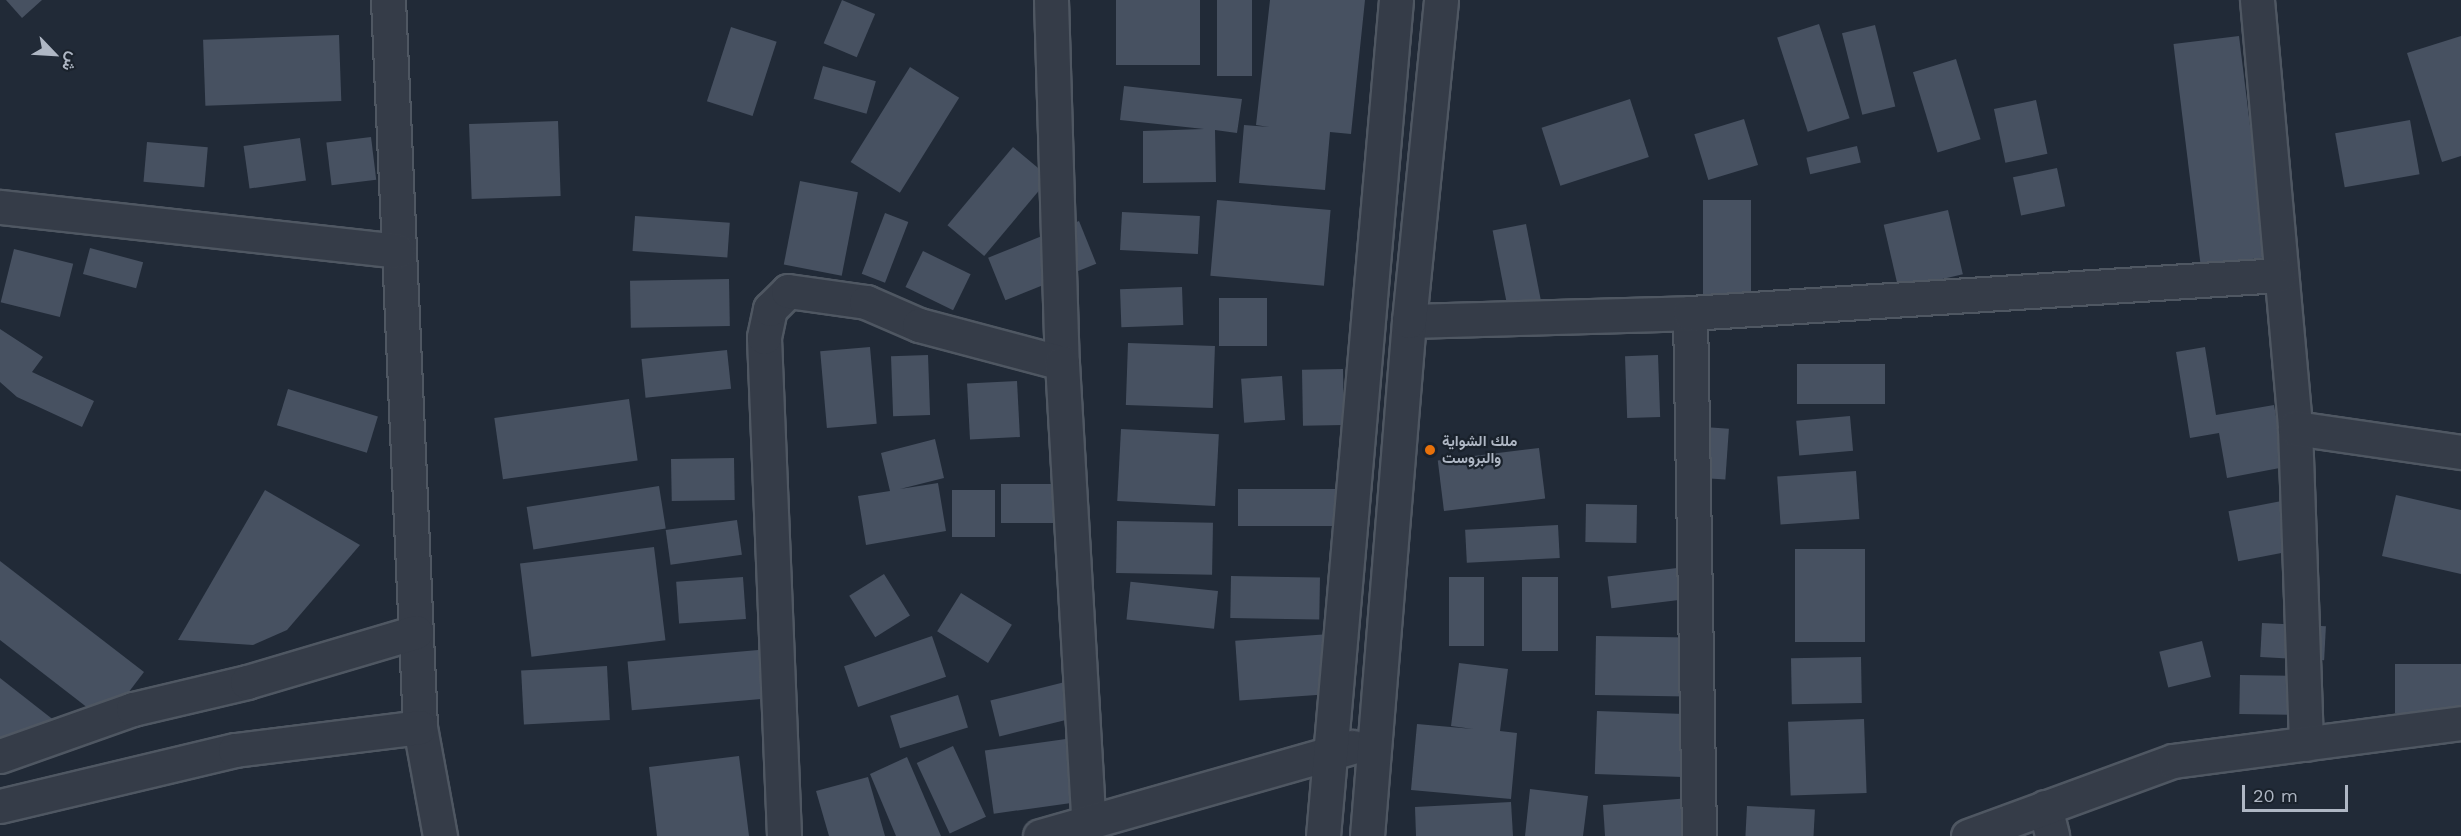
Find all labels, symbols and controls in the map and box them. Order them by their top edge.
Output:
north arrow [24,24,84,84]
text: ش [58,49,83,75]
place label: ملك الشواية والبروست [1442,432,1518,467]
marker: ملك الشواية والبروست [1423,443,1437,457]
scale bar [2245,773,2352,811]
text: 20 m [2253,785,2298,806]

